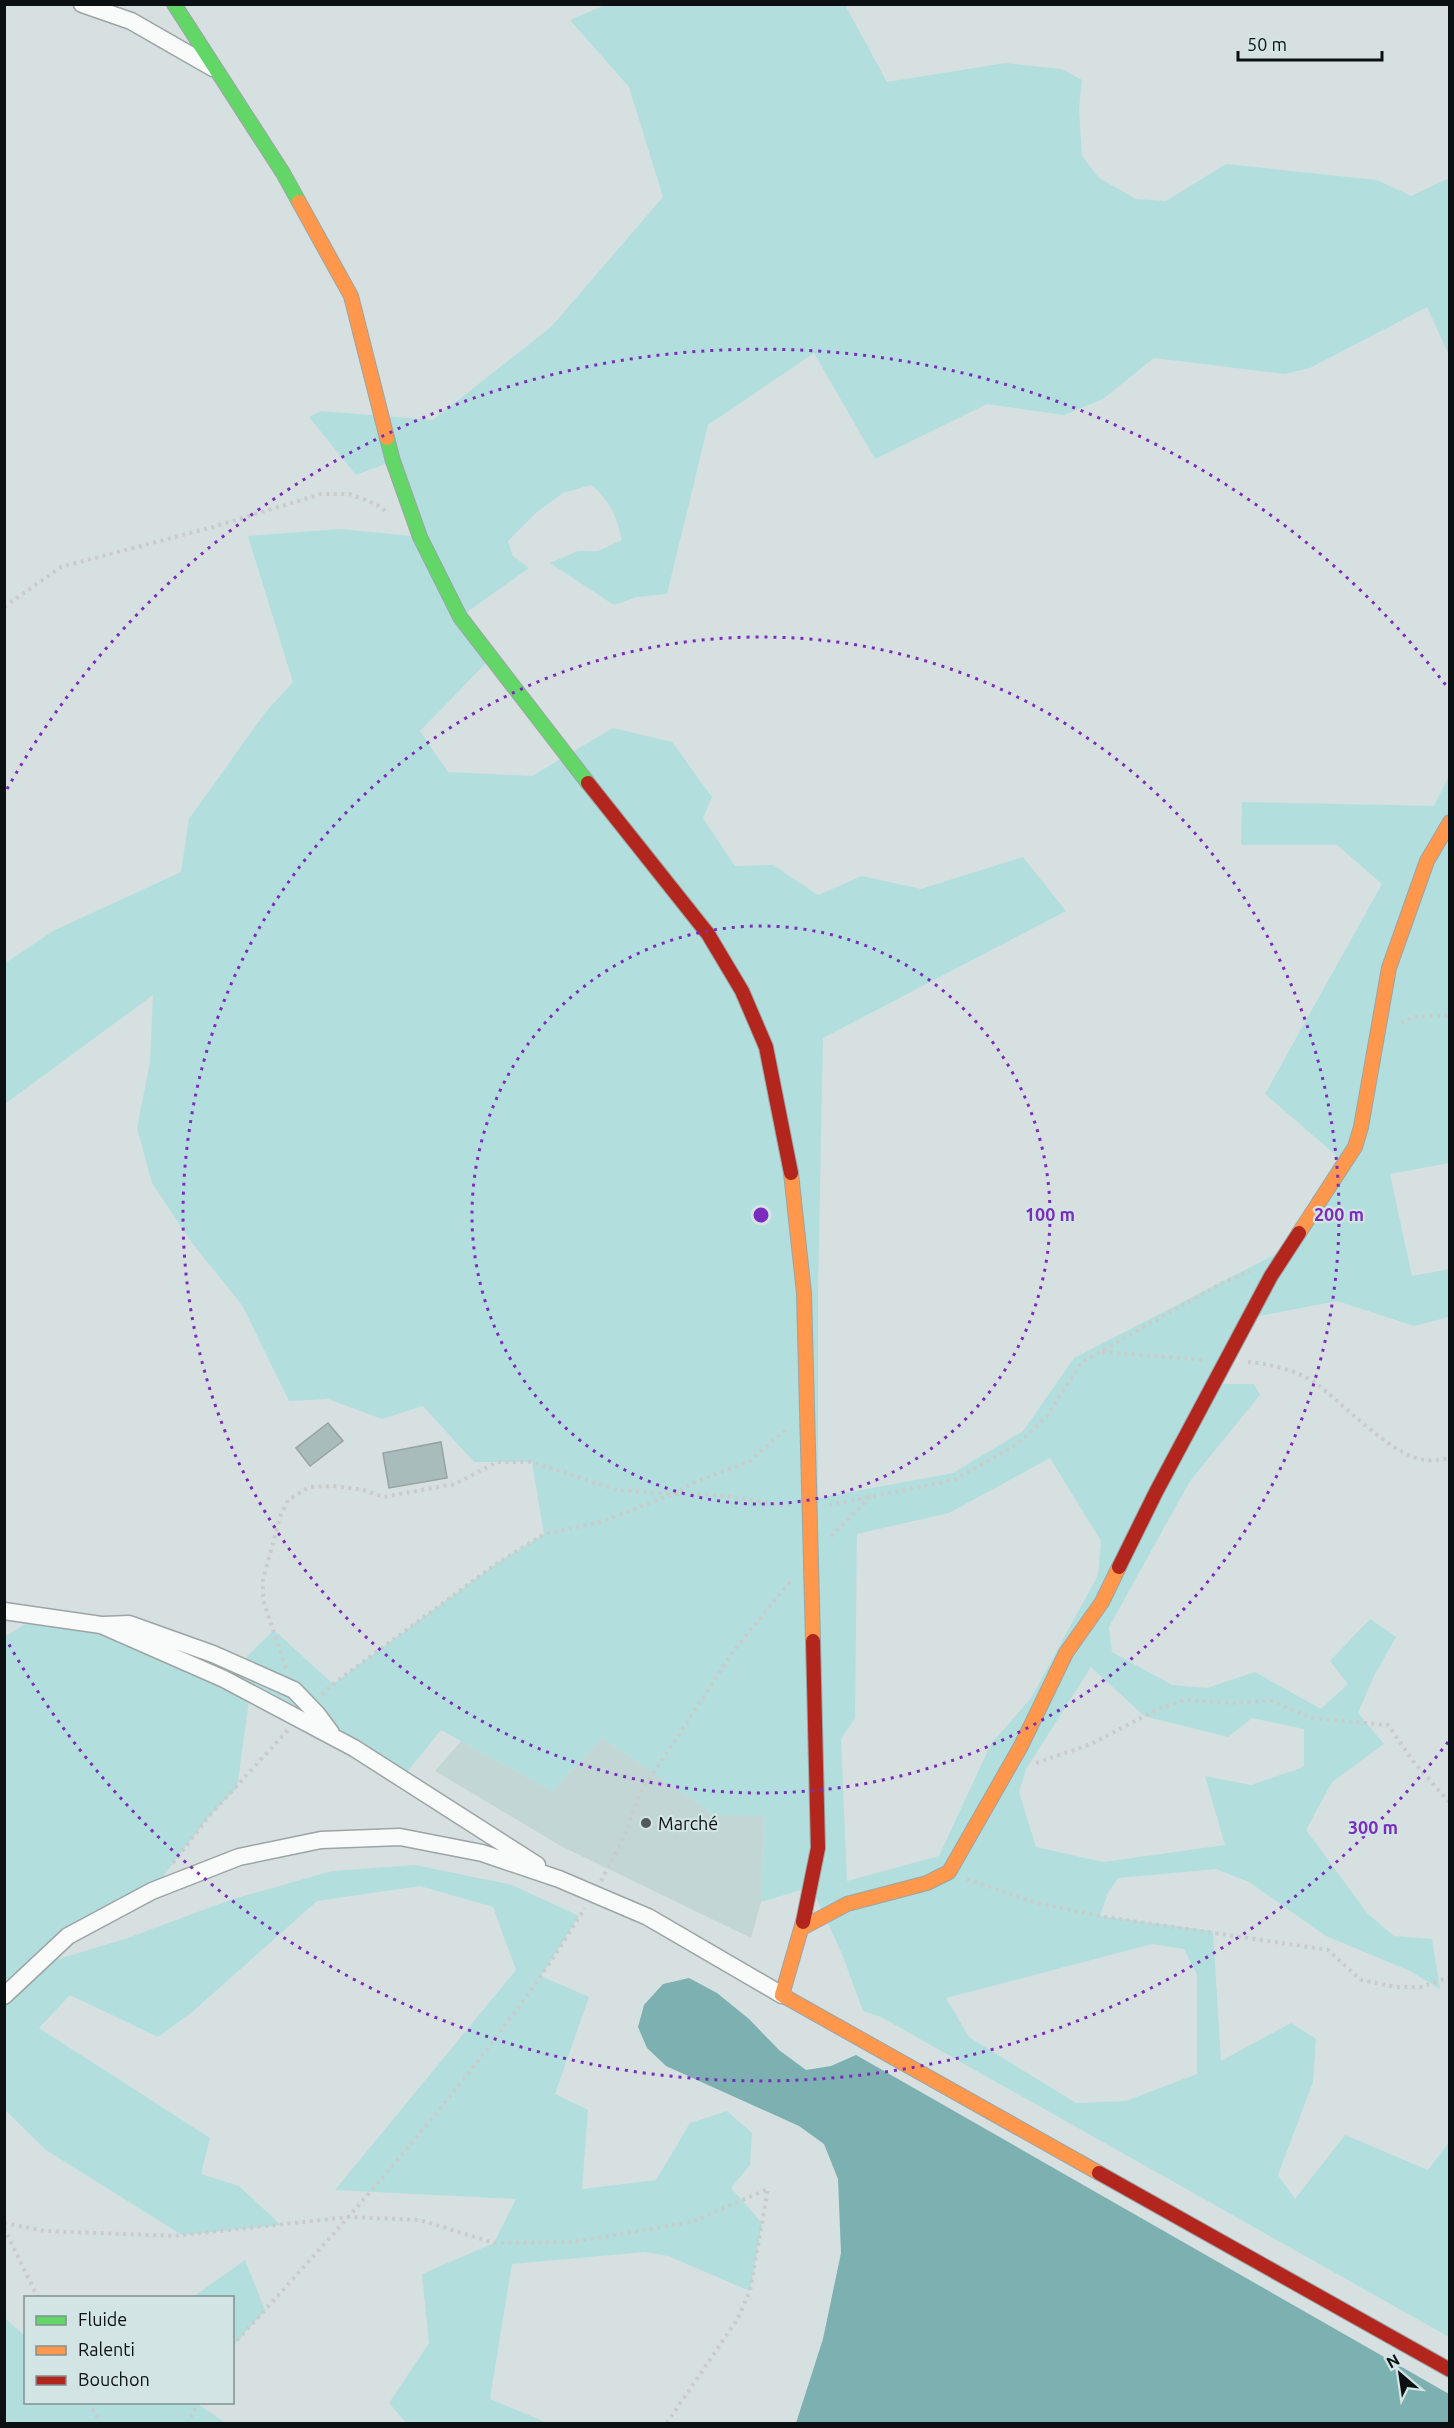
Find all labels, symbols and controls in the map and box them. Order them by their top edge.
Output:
scale bar [1238,24,1382,62]
text: 50 m [1247,34,1287,54]
text: 100 m [1025,1204,1075,1224]
text: 200 m [1314,1204,1364,1224]
centre of rings [751,1205,771,1225]
place label: Marché [658,1813,718,1833]
marker: Marché [639,1816,653,1830]
text: 300 m [1348,1817,1398,1837]
legend [24,2296,234,2404]
text: Fluide [78,2309,127,2329]
text: Ralenti [78,2339,135,2359]
north arrow [1370,2344,1430,2404]
text: N [1383,2350,1402,2372]
text: Bouchon [78,2369,150,2389]

